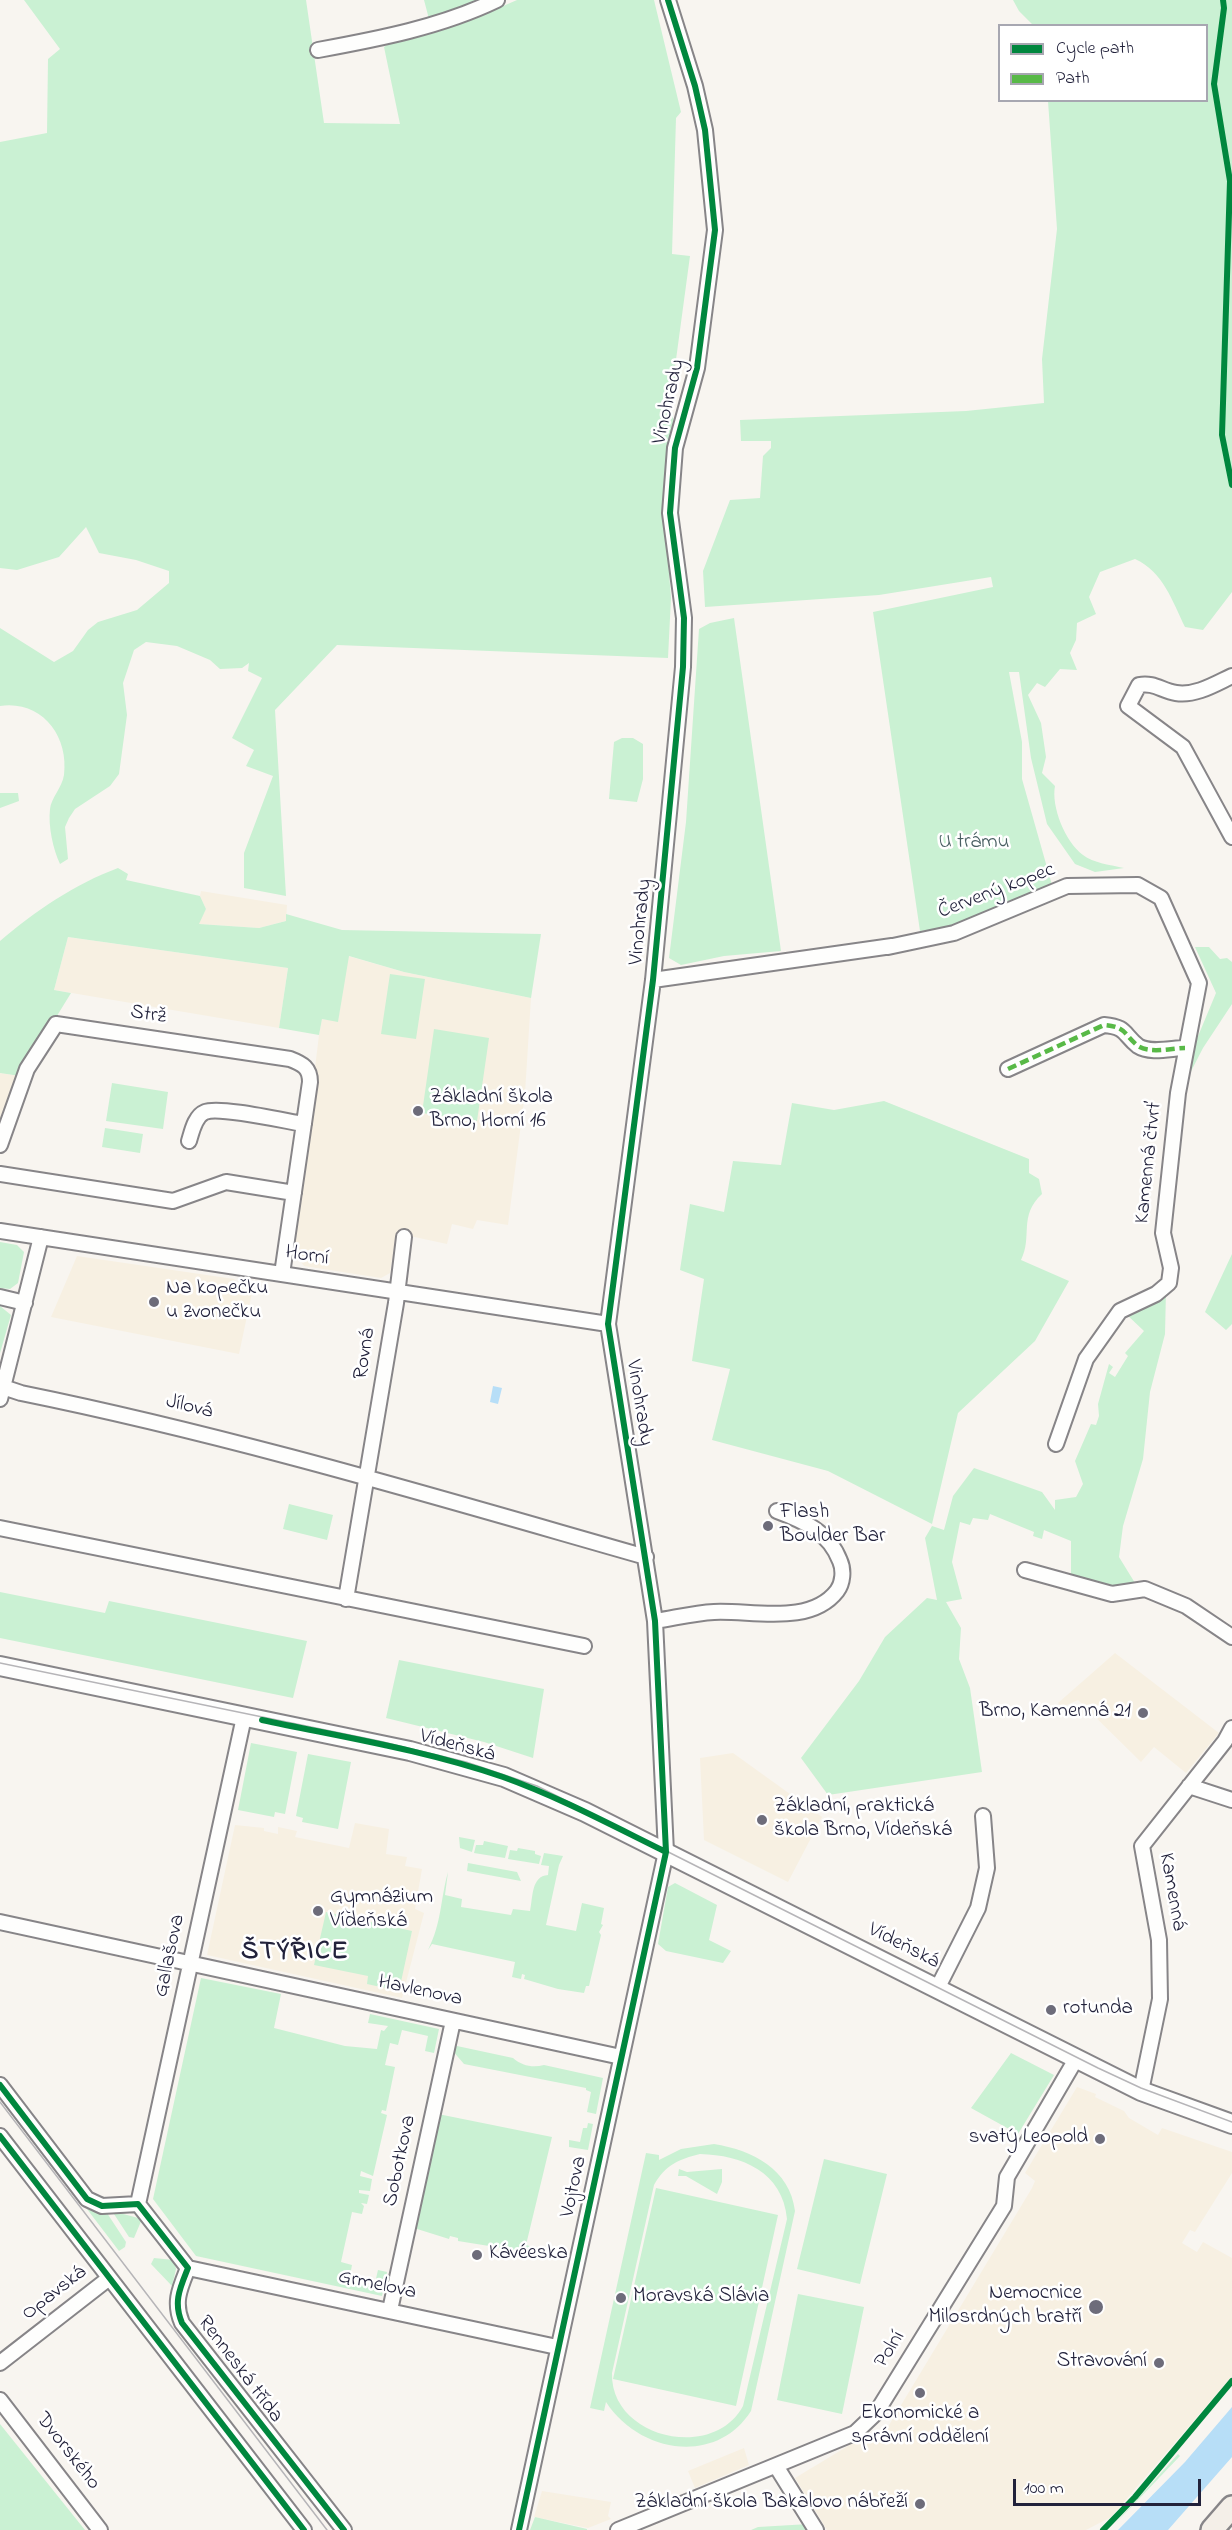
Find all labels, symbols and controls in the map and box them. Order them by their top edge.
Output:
legend [998,24,1208,102]
text: Cycle path [1056,36,1134,62]
text: Path [1056,66,1090,92]
street label: Vinohrady [648,357,692,447]
park label: U trámu [939,831,1009,857]
street label: Červený kopec [935,858,1059,926]
street label: Vinohrady [625,878,659,966]
street label: Strž [128,1001,168,1031]
place label: Základní škola Brno, Horní 16 [430,1086,553,1136]
street label: Kamenná čtvrť [1131,1101,1169,1225]
marker: Základní škola Brno, Horní 16 [411,1104,425,1118]
street label: Horní [283,1241,331,1273]
place label: Na kopečku u zvonečku [166,1277,268,1327]
marker: Na kopečku u zvonečku [147,1295,161,1309]
street label: Rovná [350,1327,382,1381]
street label: Vinohrady [619,1358,657,1448]
street label: Jílová [163,1390,215,1426]
place label: Flash Boulder Bar [780,1501,885,1551]
marker: Flash Boulder Bar [761,1519,775,1533]
place label: Brno, Kamenná 21 [979,1700,1131,1726]
marker: Brno, Kamenná 21 [1136,1706,1150,1720]
street label: Vídeňská [417,1725,497,1769]
place label: Základní, praktická škola Brno, Vídeňská [774,1795,952,1845]
marker: Základní, praktická škola Brno, Vídeňská [755,1813,769,1827]
street label: Kamenná [1152,1851,1190,1933]
place label: Gymnázium Vídeňská [330,1886,433,1936]
marker: Gymnázium Vídeňská [311,1904,325,1918]
street label: Gallašova [150,1912,192,2000]
street label: Vídeňská [863,1918,943,1976]
district label: ŠTÝŘICE [241,1938,349,1970]
street label: Havlenova [376,1971,464,2013]
place label: rotunda [1063,1997,1133,2023]
marker: rotunda [1044,2003,1058,2017]
street label: Sobotkova [379,2113,423,2209]
place label: svatý Leopold [969,2126,1088,2152]
marker: svatý Leopold [1093,2132,1107,2146]
street label: Vojtova [556,2154,594,2220]
place label: Kávéeska [489,2242,568,2268]
marker: Kávéeska [470,2248,484,2262]
street label: Opavská [18,2261,92,2327]
street label: Grmelova [336,2265,418,2307]
place label: Nemocnice Milosrdných bratří [929,2282,1082,2332]
place label: Moravská Slávia [633,2285,769,2311]
marker: Moravská Slávia [614,2291,628,2305]
marker: Nemocnice Milosrdných bratří [1087,2298,1105,2316]
street label: Renneská třída [191,2312,287,2428]
street label: Polní [870,2327,912,2373]
place label: Stravování [1057,2350,1147,2376]
marker: Stravování [1152,2356,1166,2370]
marker: Ekonomické a správní oddělení [913,2386,927,2400]
place label: Ekonomické a správní oddělení [851,2402,989,2452]
street label: Dvorského [29,2408,105,2496]
scale bar [1016,2467,1204,2505]
text: 100 m [1024,2476,1064,2502]
place label: Základní škola Bakalovo nábřeží [635,2491,908,2517]
marker: Základní škola Bakalovo nábřeží [913,2497,927,2511]

